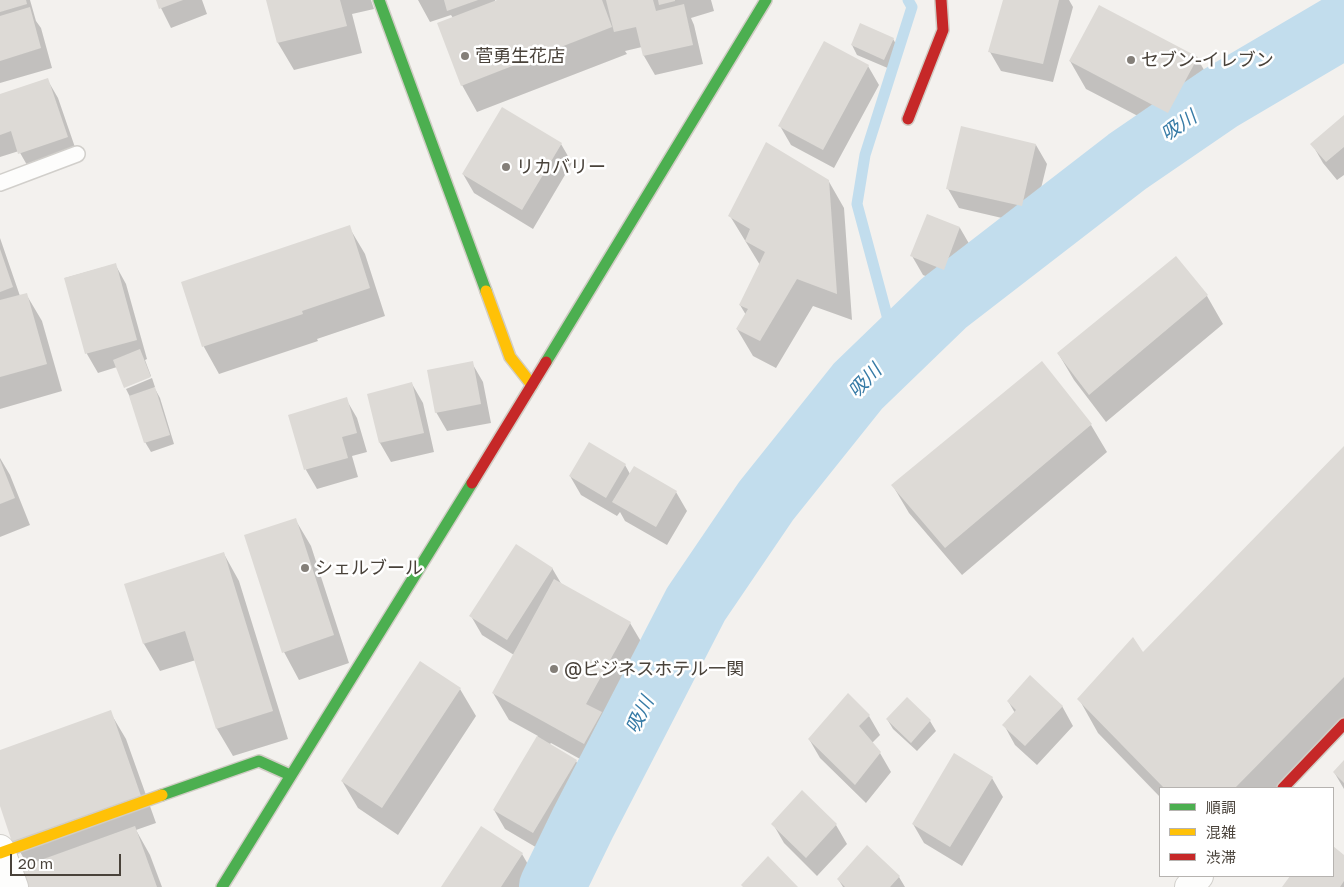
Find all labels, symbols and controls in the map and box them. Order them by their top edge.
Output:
place label: 菅勇生花店 [475,45,565,67]
place label: セブン-イレブン [1141,49,1274,71]
marker: 菅勇生花店 [459,50,471,62]
marker: セブン-イレブン [1125,54,1137,66]
water label: 吸川 [1157,106,1201,146]
place label: リカバリー [516,156,606,178]
marker: リカバリー [500,161,512,173]
water label: 吸川 [844,359,886,403]
place label: シェルブール [315,557,423,579]
marker: シェルブール [299,562,311,574]
place label: @ビジネスホテル一関 [564,658,744,680]
marker: @ビジネスホテル一関 [548,663,560,675]
water label: 吸川 [621,693,659,737]
legend [1159,787,1334,877]
text: 順調 [1206,798,1236,816]
text: 混雑 [1206,823,1236,841]
scale bar [12,844,124,876]
text: 渋滞 [1206,848,1236,866]
text: 20 m [18,854,53,872]

